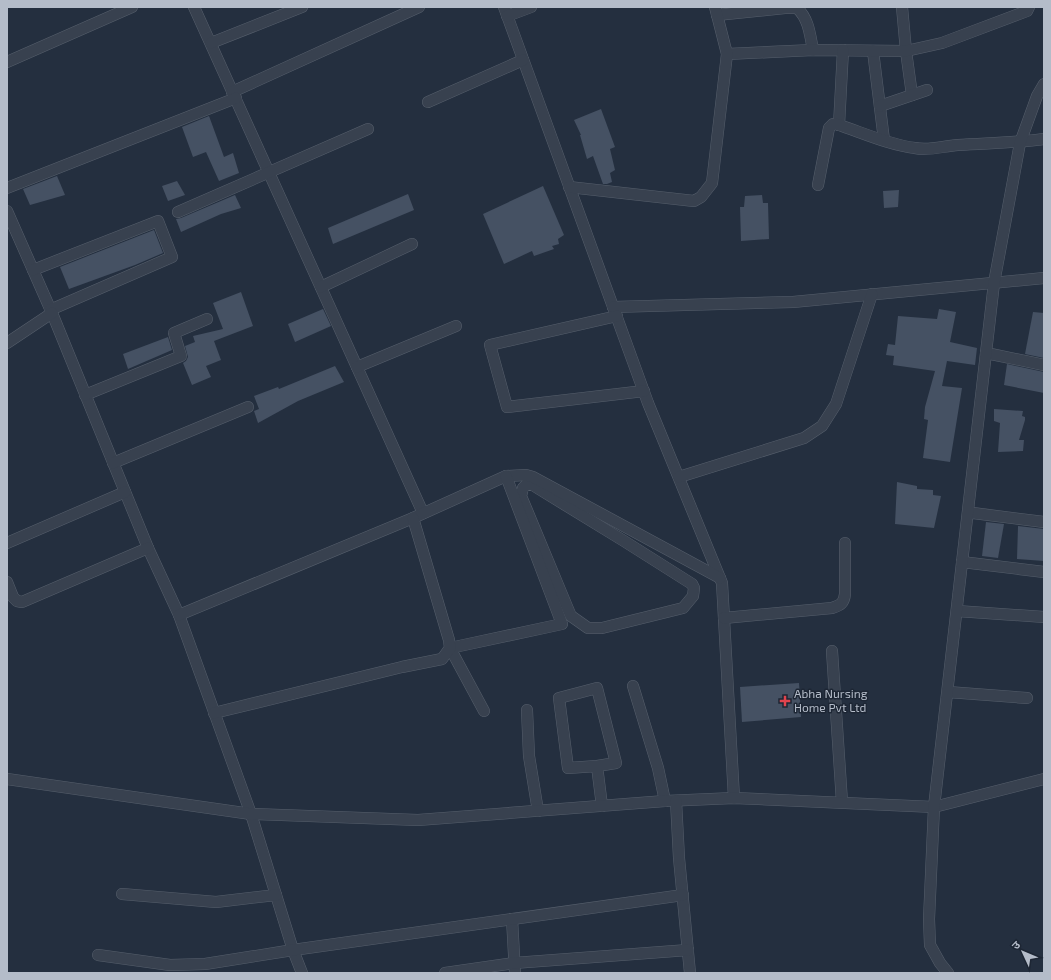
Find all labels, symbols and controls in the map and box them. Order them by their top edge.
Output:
place label: Abha Nursing Home Pvt Ltd [794,686,868,714]
marker: Abha Nursing Home Pvt Ltd [779,695,791,707]
north arrow [1003,932,1043,972]
text: उ [1009,937,1023,952]

